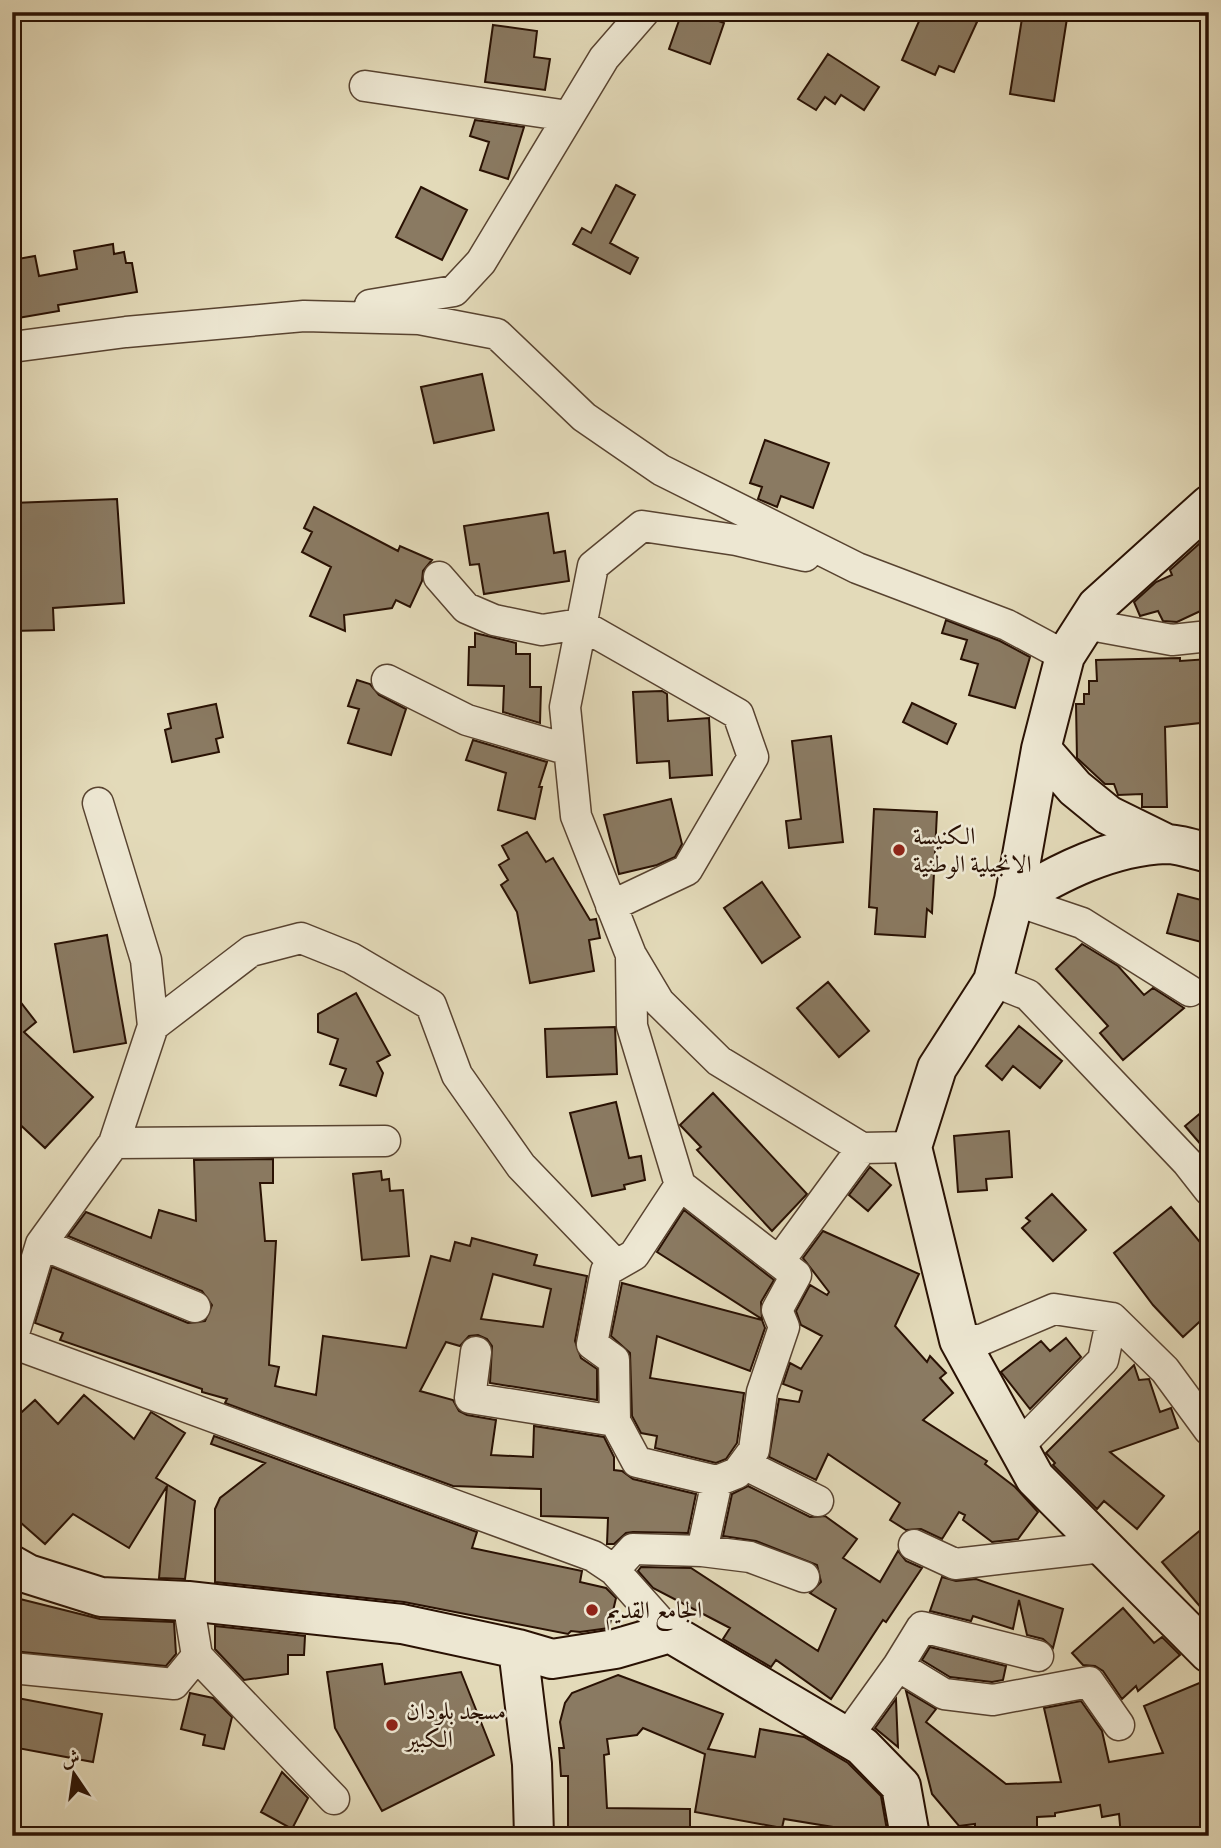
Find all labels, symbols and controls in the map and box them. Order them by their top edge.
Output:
place label: الكنيسة الانجيلية الوطنية [913,821,1032,880]
marker: الكنيسة الانجيلية الوطنية [891,842,907,858]
place label: الجامع القديم [606,1595,702,1632]
marker: الجامع القديم [584,1602,600,1618]
place label: مسجد بلودان الكبير [403,1696,506,1755]
marker: مسجد بلودان الكبير [384,1717,400,1733]
north arrow [38,1740,108,1810]
text: ش [59,1745,82,1772]

